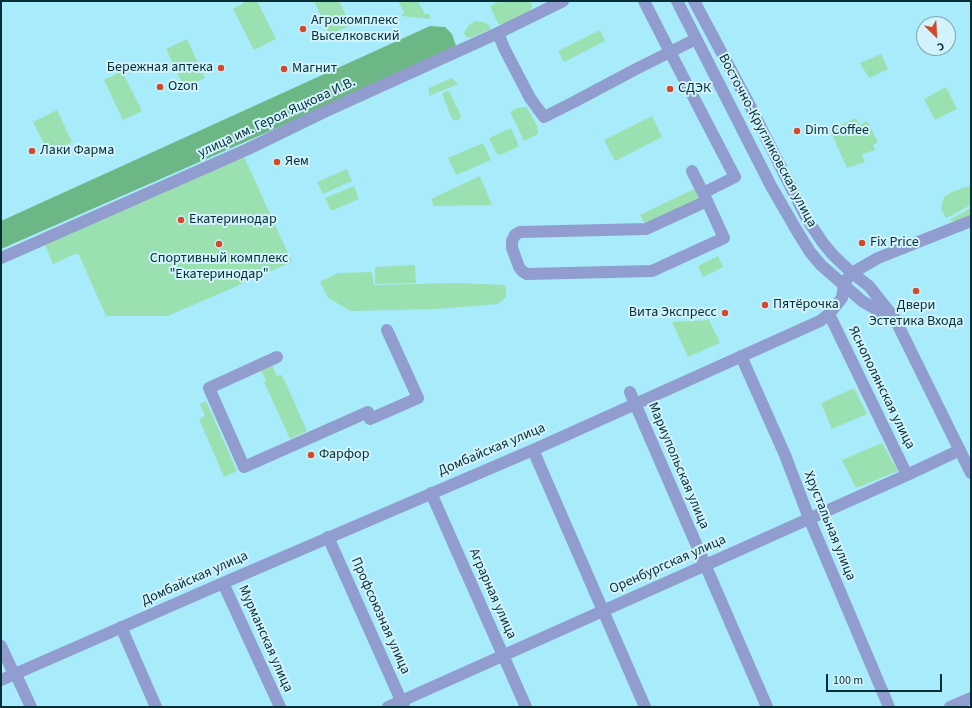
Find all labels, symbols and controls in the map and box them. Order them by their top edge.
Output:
place label: Агрокомплекс Выселковский [311,13,400,46]
north arrow [916,16,956,56]
marker: Агрокомплекс Выселковский [298,24,308,34]
text: С [935,38,947,55]
street label: Восточно-Кругликовская улица [714,51,820,231]
place label: Бережная аптека [107,60,213,76]
place label: Магнит [292,61,337,77]
marker: Бережная аптека [216,63,226,73]
marker: Магнит [279,64,289,74]
street label: улица им. Героя Яцкова И.В. [196,74,358,162]
place label: Ozon [168,79,198,95]
place label: СДЭК [678,81,711,97]
marker: Ozon [155,82,165,92]
marker: СДЭК [665,84,675,94]
place label: Dim Coffee [805,123,869,139]
marker: Dim Coffee [792,126,802,136]
place label: Лаки Фарма [40,143,114,159]
marker: Лаки Фарма [27,146,37,156]
place label: Яем [285,154,309,170]
marker: Яем [272,157,282,167]
place label: Екатеринодар [189,212,277,228]
marker: Екатеринодар [176,215,186,225]
place label: Fix Price [870,235,919,251]
marker: Fix Price [857,238,867,248]
marker: Спортивный комплекс "Екатеринодар" [214,239,224,249]
place label: Спортивный комплекс "Екатеринодар" [150,251,288,284]
marker: Двери Эстетика Входа [911,286,921,296]
place label: Пятёрочка [773,297,839,313]
place label: Двери Эстетика Входа [869,298,963,330]
marker: Пятёрочка [760,300,770,310]
place label: Вита Экспресс [629,305,717,321]
marker: Вита Экспресс [720,308,730,318]
street label: Яснополянская улица [844,324,918,452]
street label: Мариупольская улица [644,400,712,532]
street label: Домбайская улица [436,420,548,480]
place label: Фарфор [319,447,369,463]
marker: Фарфор [306,450,316,460]
street label: Хрустальная улица [799,469,859,583]
street label: Оренбургская улица [607,532,729,598]
street label: Аграрная улица [465,546,519,642]
street label: Домбайская улица [139,548,251,610]
street label: Профсоюзная улица [347,555,413,677]
street label: Мурманская улица [234,583,296,695]
scale bar [828,666,944,692]
text: 100 m [833,672,863,689]

